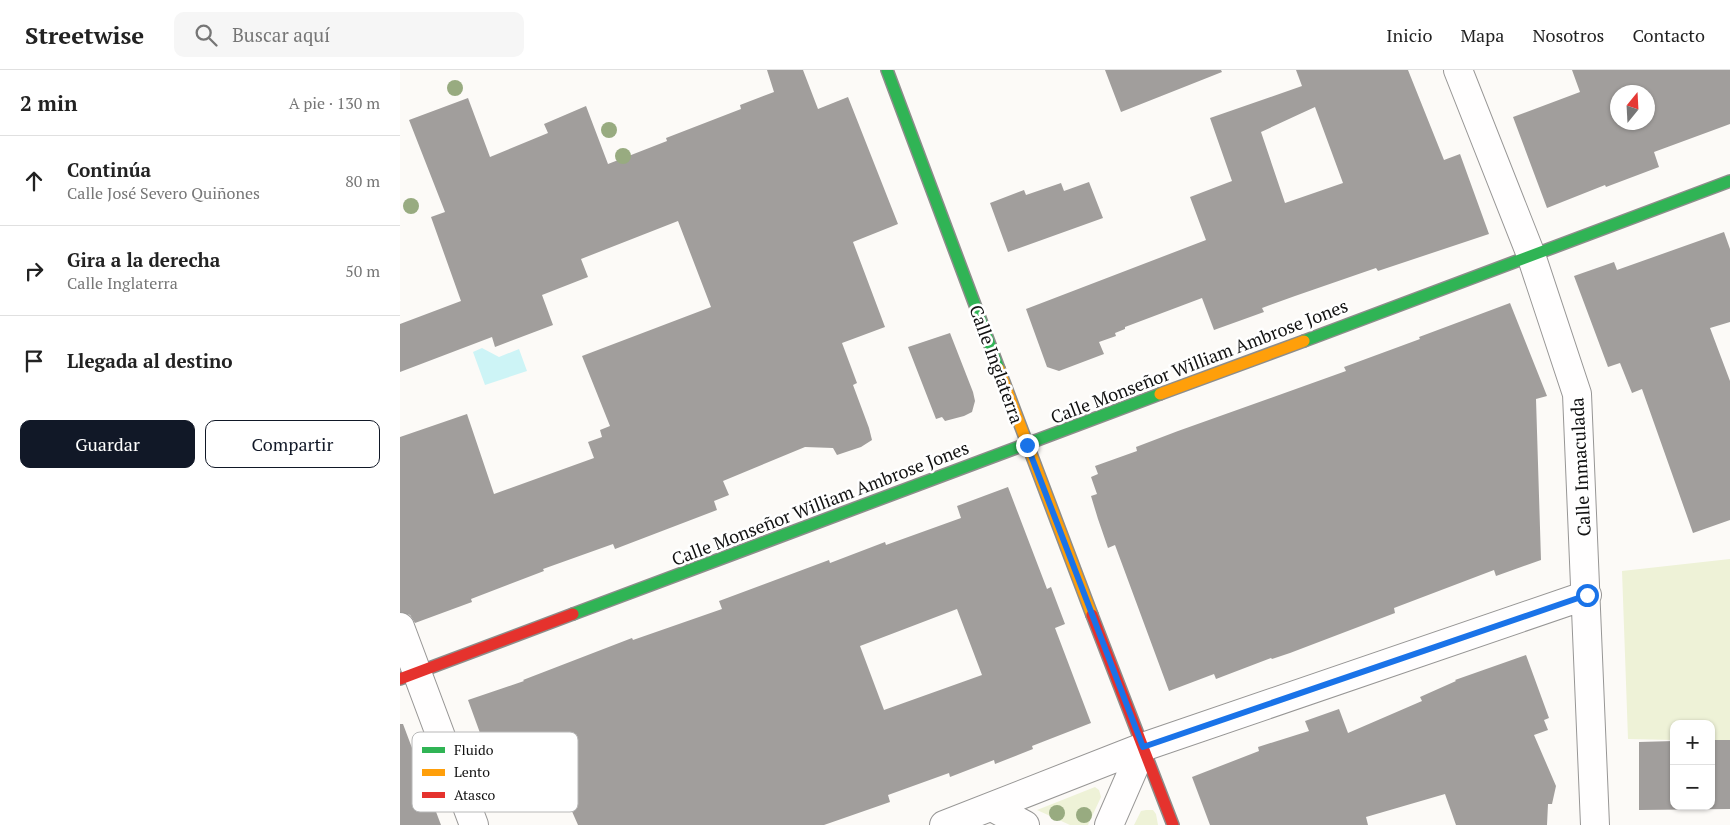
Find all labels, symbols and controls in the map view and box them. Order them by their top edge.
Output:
search box [174,12,524,57]
text: Streetwise [25,19,144,51]
icon: search [192,21,220,49]
text: Buscar aquí [232,22,330,47]
text: Inicio [1386,23,1432,47]
text: Mapa [1460,23,1504,47]
text: Nosotros [1532,23,1604,47]
text: Contacto [1632,23,1705,47]
north arrow [1610,85,1655,130]
text: 2 min [20,89,77,117]
text: A pie · 130 m [289,92,380,114]
text: Continúa [67,157,151,182]
icon: ahead [20,167,48,195]
text: 80 m [345,170,380,192]
text: Calle José Severo Quiñones [67,182,260,204]
text: Gira a la derecha [67,247,220,272]
icon: right [20,257,48,285]
text: 50 m [345,260,380,282]
text: Calle Inglaterra [67,272,178,294]
street label: Calle Monseñor William Ambrose Jones [1047,293,1351,429]
street label: Calle Inglaterra [964,301,1030,427]
icon: arrive [20,347,48,375]
text: Llegada al destino [67,348,233,373]
street label: Calle Inmaculada [1564,397,1596,537]
button: Guardar [20,420,195,468]
button: Compartir [205,420,380,468]
route end [1016,434,1039,457]
street label: Calle Monseñor William Ambrose Jones [668,435,972,571]
route start [1576,584,1599,607]
map controls [1670,720,1715,810]
button: + [1670,720,1715,765]
legend [412,732,578,812]
text: Fluido [454,740,494,759]
text: Lento [454,762,490,781]
button: − [1670,765,1715,810]
text: Atasco [454,785,495,804]

